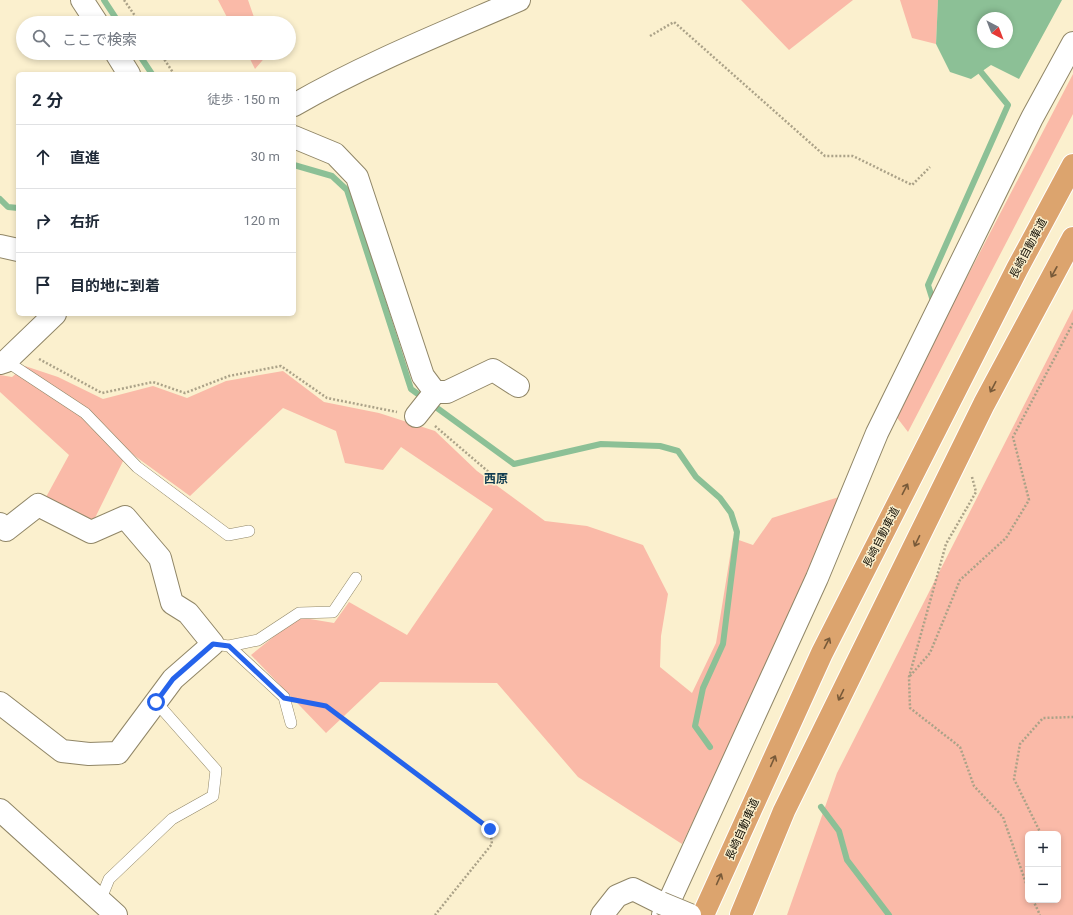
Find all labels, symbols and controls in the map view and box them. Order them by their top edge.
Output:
north arrow [977,12,1013,48]
search box [16,16,296,60]
icon: search [30,27,52,49]
text: ここで検索 [62,31,137,49]
text: 2 分 [32,90,63,110]
text: 徒歩 · 150 m [208,92,280,107]
icon: ahead [32,146,54,168]
text: 直進 [70,149,100,167]
text: 30 m [251,149,280,164]
icon: right [32,210,54,232]
text: 右折 [70,213,100,231]
text: 120 m [243,213,280,228]
street label: 長崎自動車道 [1007,216,1050,280]
one-way arrow [1050,266,1058,278]
icon: arrive [32,274,54,296]
text: 目的地に到着 [70,277,160,295]
one-way arrow [989,381,996,393]
district label: 西原 [484,472,508,486]
one-way arrow [902,484,909,496]
street label: 長崎自動車道 [861,505,902,570]
one-way arrow [913,535,920,547]
one-way arrow [824,637,831,649]
one-way arrow [837,689,844,701]
route start [147,693,165,711]
one-way arrow [770,755,777,767]
street label: 長崎自動車道 [723,796,762,862]
route end [481,820,499,838]
map controls [1025,831,1061,903]
button: + [1025,831,1061,867]
button: − [1025,867,1061,903]
one-way arrow [716,874,723,886]

